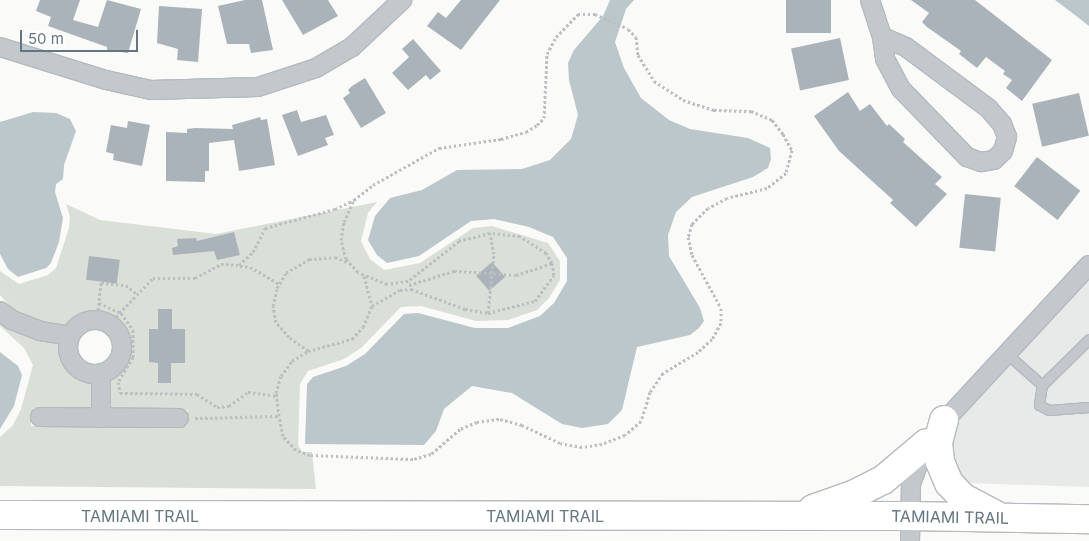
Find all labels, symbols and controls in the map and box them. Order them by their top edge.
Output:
scale bar [22,20,140,52]
text: 50 m [28,29,64,48]
street label: TAMIAMI TRAIL [81,506,199,526]
street label: TAMIAMI TRAIL [486,506,604,526]
street label: TAMIAMI TRAIL [891,506,1009,528]

